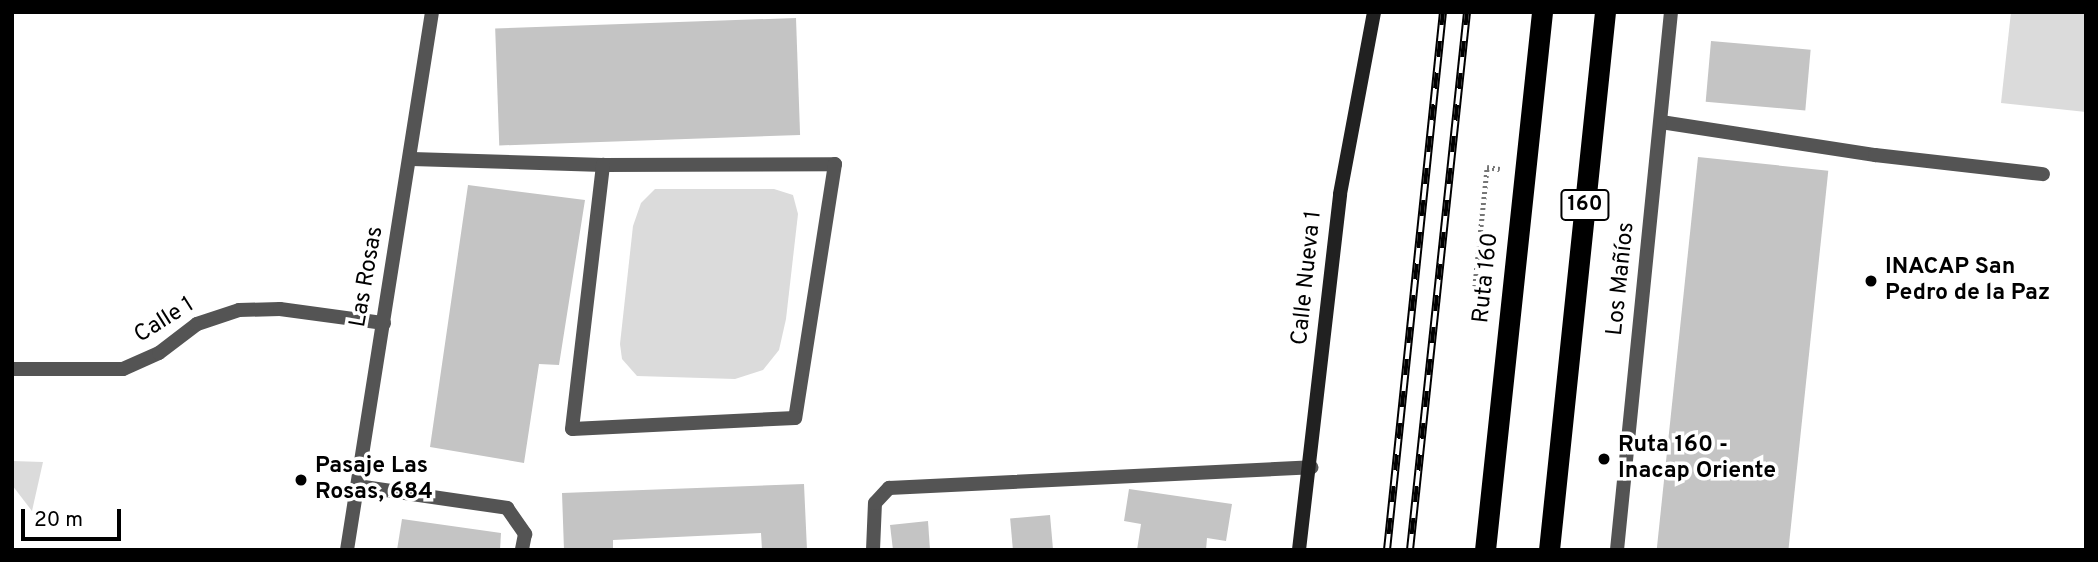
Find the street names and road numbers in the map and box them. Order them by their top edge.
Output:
road number: 160 [1559,188,1611,222]
street label: Calle Nueva 1 [1287,209,1329,347]
street label: Los Mañíos [1602,221,1642,337]
street label: Las Rosas [346,224,390,330]
street label: Ruta 160 [1469,231,1505,325]
street label: Calle 1 [130,292,200,350]

